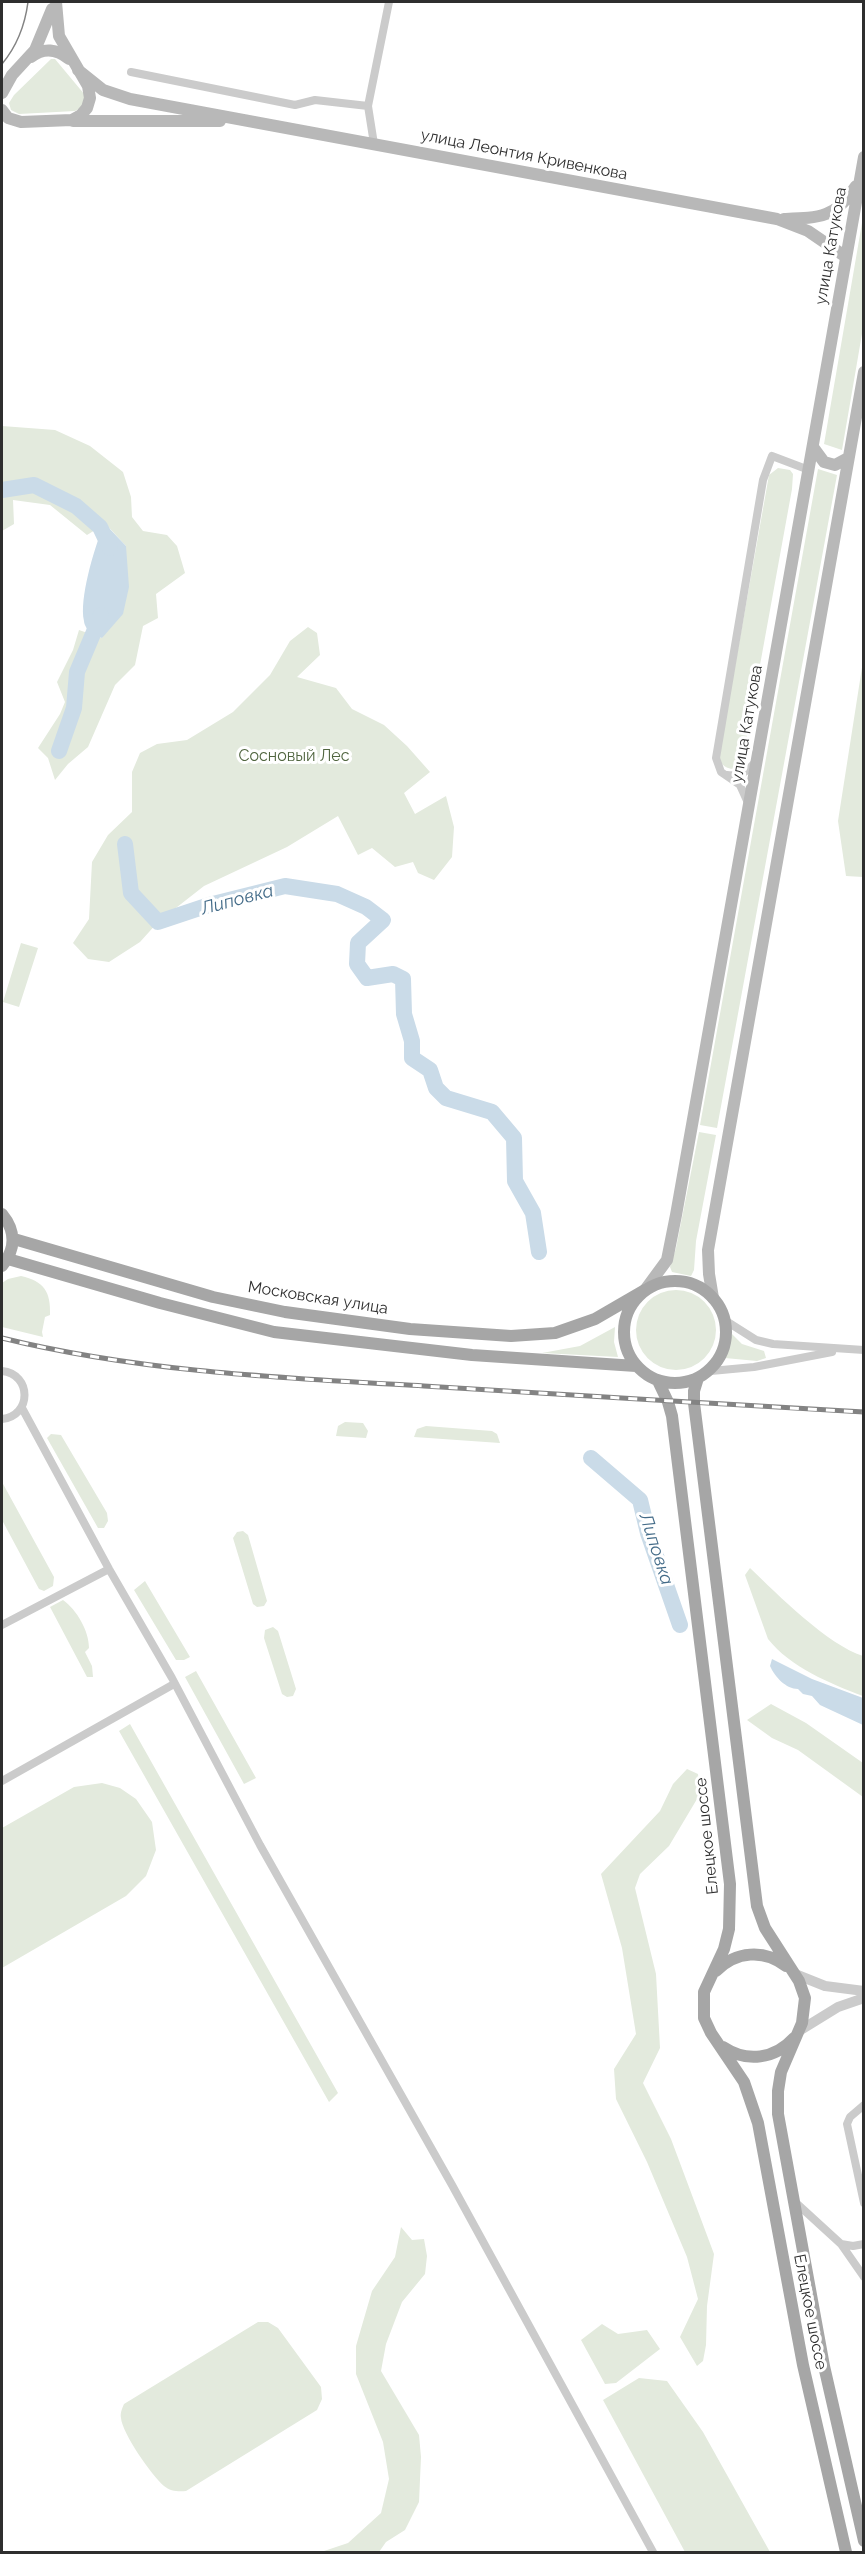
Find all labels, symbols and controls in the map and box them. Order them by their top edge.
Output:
street label: улица Леонтия Кривенкова [419,126,629,184]
street label: улица Катукова [811,186,851,306]
street label: улица Катукова [727,664,767,784]
park label: Сосновый Лес [239,746,349,766]
water label: Липовка [198,880,276,920]
street label: Московская улица [247,1277,389,1319]
water label: Липовка [634,1510,678,1588]
street label: Елецкое шоссе [691,1777,723,1895]
street label: Елецкое шоссе [789,2253,831,2371]

